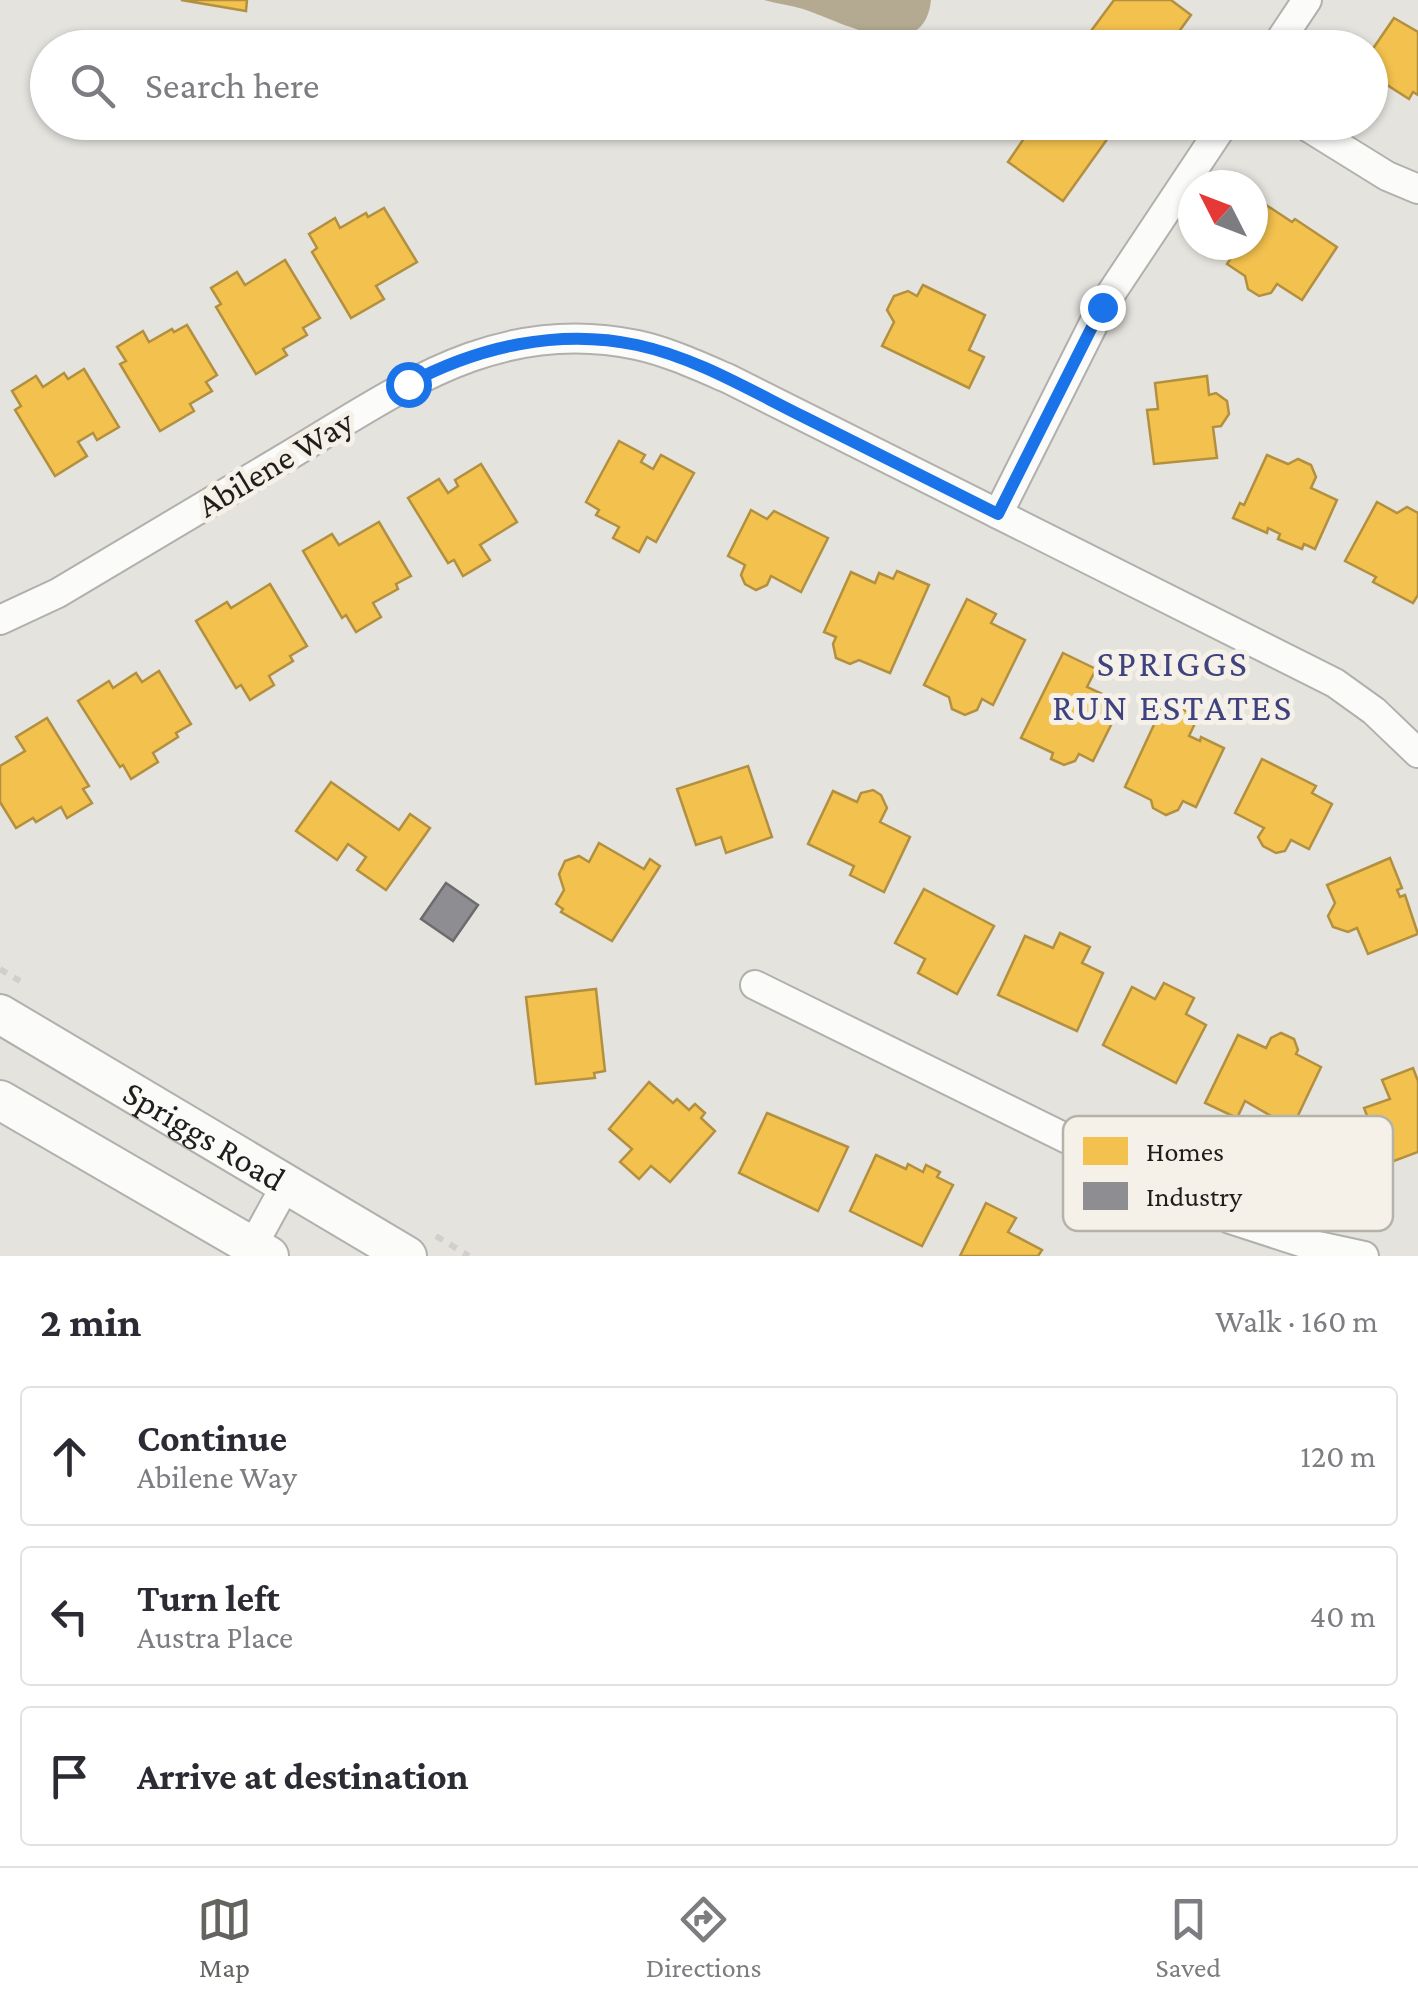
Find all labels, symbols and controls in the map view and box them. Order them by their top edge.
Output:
search box [30,30,1388,140]
icon: search [65,58,120,113]
text: Search here [145,64,319,106]
north arrow [1178,170,1268,260]
route end [1080,285,1126,331]
route start [386,362,432,408]
street label: Abilene Way [190,401,361,525]
district label: SPRIGGS RUN ESTATES [1052,642,1294,728]
street label: Spriggs Road [116,1073,292,1199]
legend [1063,1116,1393,1231]
text: Homes [1146,1136,1224,1167]
text: Industry [1146,1181,1243,1212]
text: 2 min [40,1298,141,1345]
text: Walk · 160 m [1215,1303,1378,1339]
text: Continue [137,1417,287,1459]
icon: ahead [42,1429,97,1484]
text: 120 m [1300,1438,1376,1474]
text: Abilene Way [137,1459,297,1495]
text: Turn left [137,1577,280,1619]
icon: left [42,1589,97,1644]
text: 40 m [1310,1598,1376,1634]
text: Austra Place [137,1619,293,1655]
icon: arrive [42,1749,97,1804]
text: Arrive at destination [137,1755,469,1797]
tab: Map [197,1892,252,1983]
tab: Directions [646,1892,762,1983]
tab: Saved [1155,1892,1221,1983]

